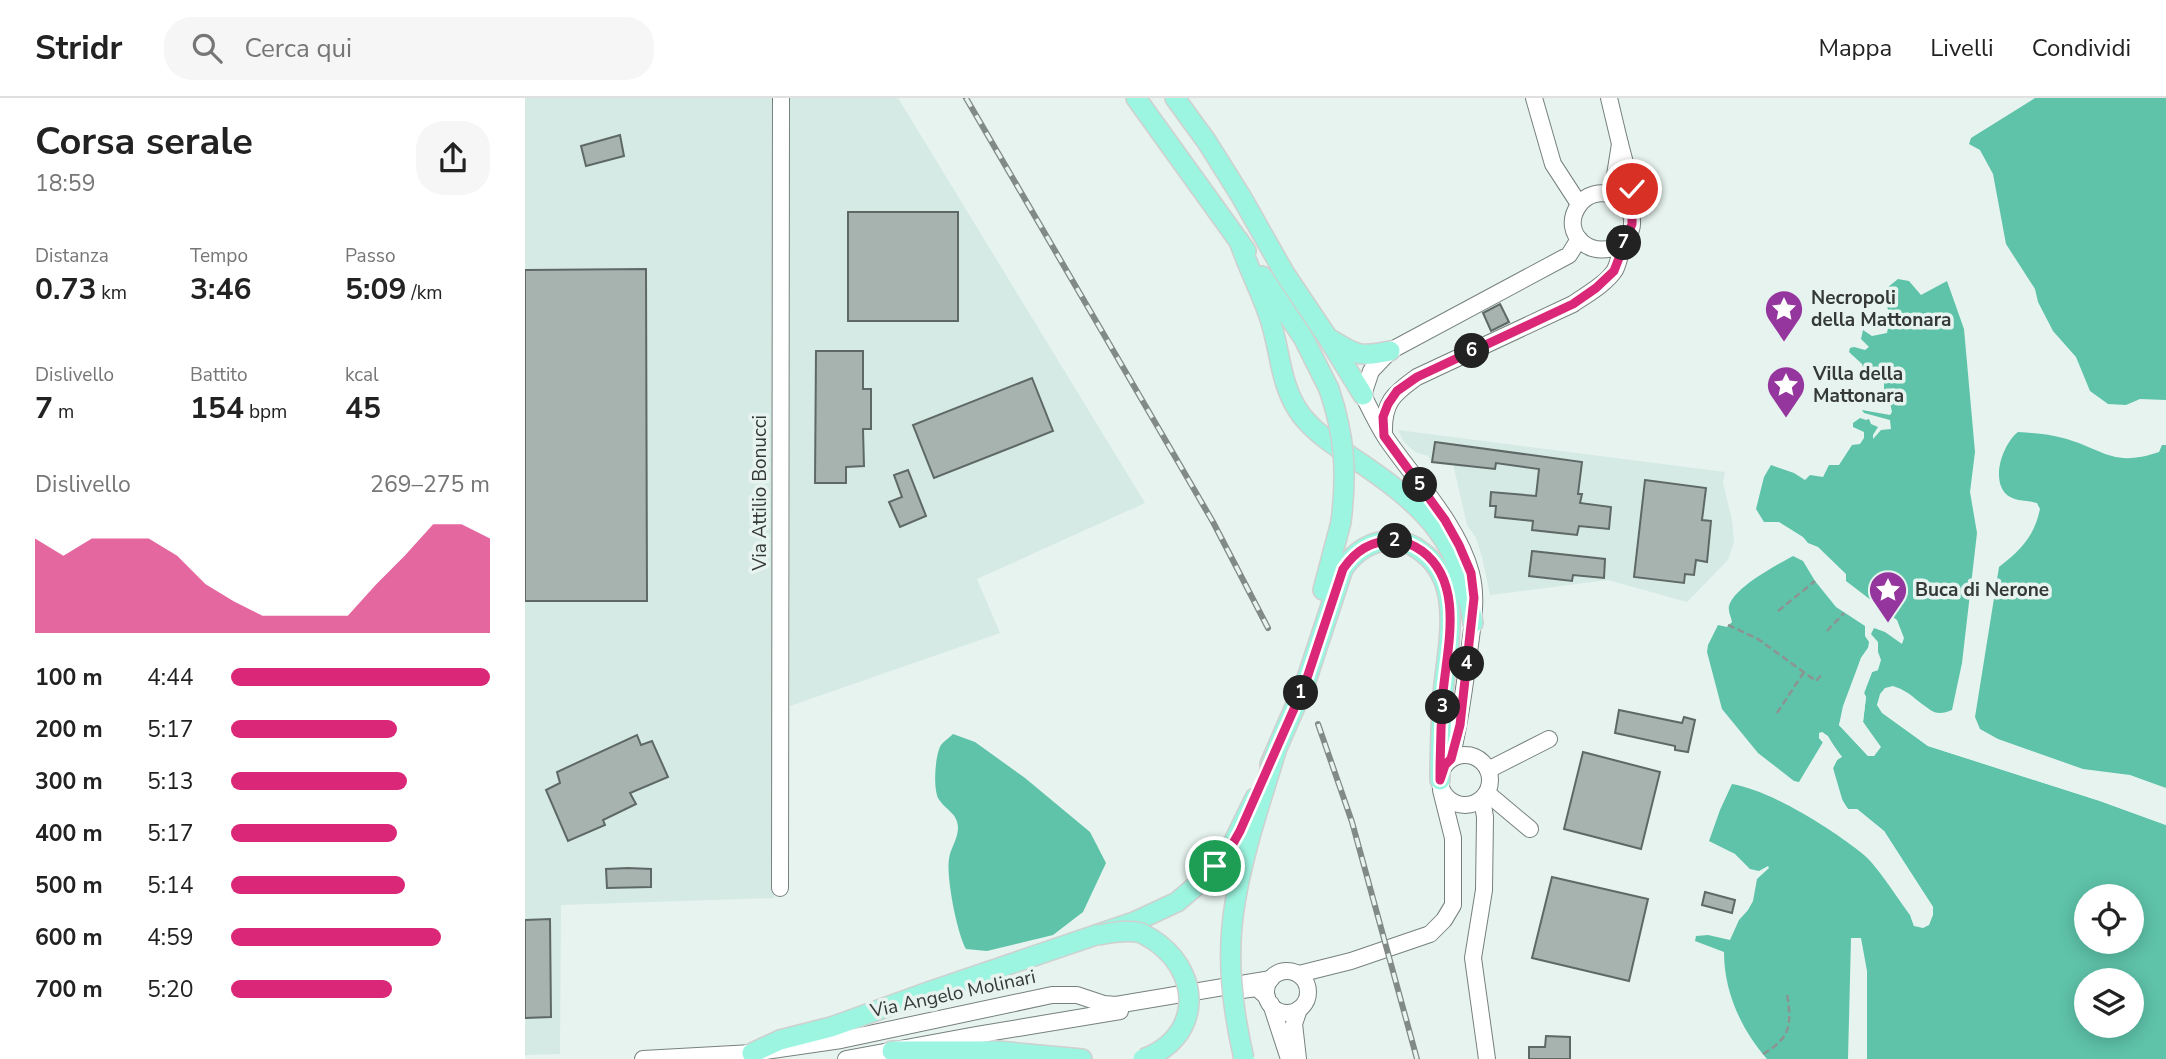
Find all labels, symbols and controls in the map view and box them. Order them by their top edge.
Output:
search box [164,17,654,80]
text: Stridr [35,26,122,71]
icon: search [188,29,226,67]
text: Cerca qui [244,31,352,66]
text: Mappa [1818,32,1892,64]
text: Livelli [1930,32,1994,64]
text: Condividi [2032,32,2131,64]
text: Corsa serale [35,116,253,167]
button: share [416,121,490,195]
pin [1602,159,1662,219]
text: 18:59 [35,168,95,199]
icon: check [1613,170,1651,208]
pin: 7 [1607,226,1641,260]
text: 7 [1618,229,1629,255]
text: Distanza [35,243,109,269]
text: Tempo [190,243,248,269]
text: Passo [345,243,395,269]
text: 0.73 [35,269,96,310]
text: 3:46 [190,269,251,310]
text: 5:09 [345,269,406,310]
text: km [96,280,127,306]
text: /km [406,280,442,306]
place label: Necropoli della Mattonara [1811,285,1951,333]
place icon: Necropoli della Mattonara [1763,288,1805,343]
pin: 6 [1455,334,1489,368]
text: 6 [1466,337,1477,363]
place label: Villa della Mattonara [1812,361,1904,409]
text: Dislivello [35,362,114,388]
text: Battito [190,362,248,388]
text: kcal [345,362,379,388]
place icon: Villa della Mattonara [1765,364,1807,419]
text: 7 [35,388,53,429]
text: 154 [190,388,244,429]
text: 45 [345,388,381,429]
text: m [53,399,74,425]
text: bpm [244,399,287,425]
street label: Via Attilio Bonucci [747,415,773,572]
pin: 5 [1403,468,1437,502]
text: Dislivello [35,469,131,500]
text: 269–275 m [370,469,490,500]
text: 5 [1414,471,1425,497]
pin: 2 [1377,524,1413,558]
text: 2 [1389,527,1400,553]
place icon: Buca di Nerone [1867,569,1909,624]
place label: Buca di Nerone [1915,577,2049,603]
pin: 4 [1450,646,1485,682]
text: 4 [1461,650,1472,676]
text: 100 m [35,662,103,693]
text: 4:44 [147,662,194,693]
pin: 1 [1283,676,1319,710]
text: 1 [1295,679,1306,705]
pin: 3 [1425,690,1461,724]
text: 3 [1437,693,1448,719]
text: 200 m [35,714,103,745]
text: 5:17 [147,714,194,745]
text: 300 m [35,766,103,797]
text: 5:13 [147,766,194,797]
text: 400 m [35,818,103,849]
text: 5:17 [147,818,194,849]
pin [1185,836,1245,896]
icon: arrive [1196,847,1234,885]
text: 500 m [35,870,103,901]
text: 5:14 [147,870,194,901]
map controls [2074,884,2144,1038]
button: locate [2074,884,2144,954]
text: 600 m [35,922,103,953]
text: 4:59 [147,922,194,953]
street label: Via Angelo Molinari [867,964,1038,1024]
button: layers [2074,968,2144,1038]
text: 700 m [35,974,103,1005]
text: 5:20 [147,974,194,1005]

